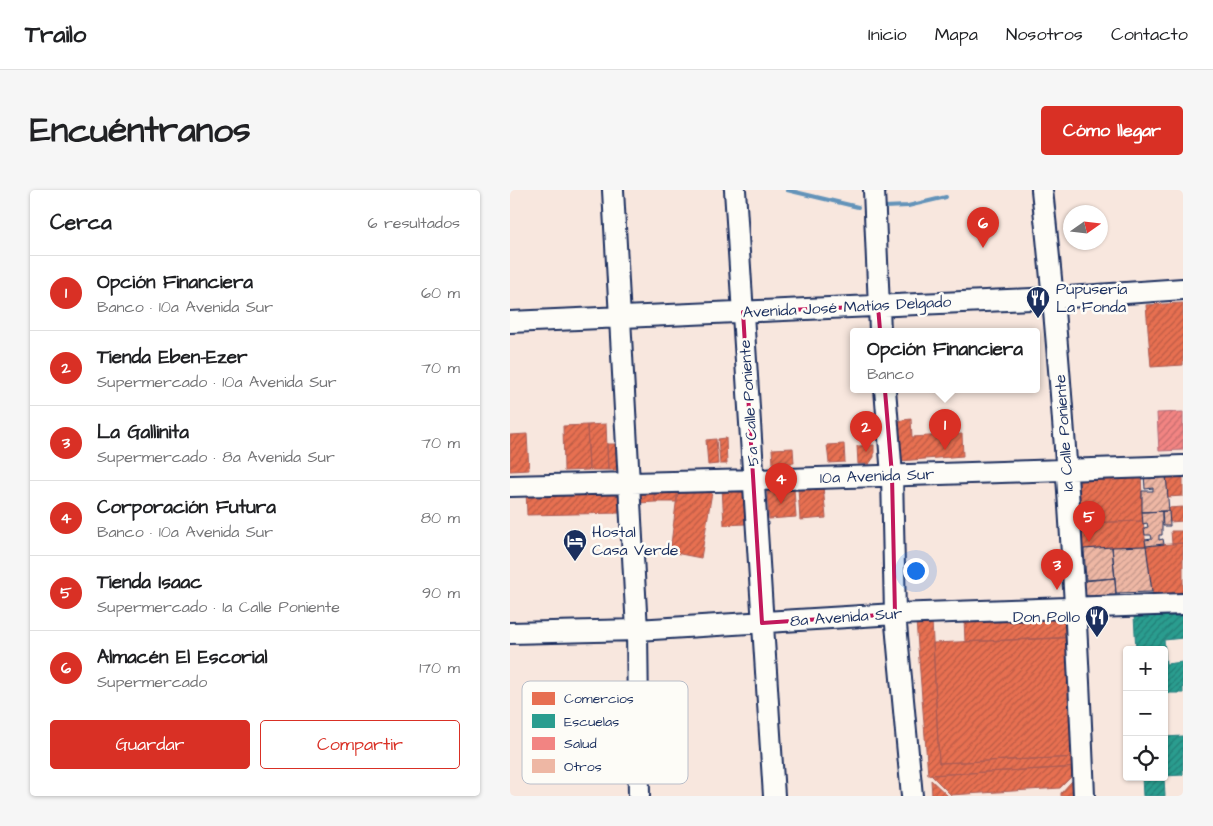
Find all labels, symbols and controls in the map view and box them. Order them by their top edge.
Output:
text: Trailo [25,18,86,52]
text: Inicio [868,22,907,47]
text: Mapa [935,22,978,47]
text: Nosotros [1006,22,1083,47]
text: Contacto [1111,22,1188,47]
text: Encuéntranos [30,106,251,155]
button: Cómo llegar [1041,106,1183,155]
north arrow [1063,205,1108,250]
pin: 6 [967,207,999,248]
text: Cerca [50,208,112,237]
text: 6 resultados [368,212,460,234]
text: Opción Financiera [97,269,253,296]
place label: Pupusería La Fonda [1056,278,1127,318]
text: 1 [65,282,67,304]
text: 60 m [421,282,460,304]
restaurant icon: Pupusería La Fonda [1025,285,1051,319]
street label: Avenida José Matías Delgado [742,291,952,324]
text: Banco · 10a Avenida Sur [97,296,273,318]
popup [850,328,1040,393]
text: Opción Financiera [867,336,1023,363]
street label: 5a Calle Poniente [734,339,764,467]
text: Tienda Eben-Ezer [97,344,248,371]
text: 2 [61,357,71,379]
text: 70 m [421,357,460,379]
text: Banco [867,363,914,385]
text: Supermercado · 10a Avenida Sur [97,371,337,393]
street label: 1a Calle Poniente [1049,373,1079,492]
pin: 1 [929,409,961,450]
pin: 2 [850,411,882,452]
text: La Gallinita [97,419,189,446]
text: 3 [62,432,70,454]
text: 70 m [421,432,460,454]
text: Supermercado · 8a Avenida Sur [97,446,335,468]
pin: 4 [765,463,797,504]
street label: 10a Avenida Sur [820,463,935,489]
text: Corporación Futura [97,494,276,521]
pin: 5 [1073,501,1105,542]
text: 4 [61,507,71,529]
text: 80 m [421,507,460,529]
text: Banco · 10a Avenida Sur [97,521,273,543]
place label: Hostal Casa Verde [592,521,679,561]
hotel icon: Hostal Casa Verde [562,528,588,562]
pin: 3 [1041,549,1073,590]
your location [903,558,929,584]
text: Tienda Isaac [97,569,202,596]
text: 5 [60,582,72,604]
text: 90 m [422,582,460,604]
text: Supermercado · 1a Calle Poniente [97,596,340,618]
street label: 8a Avenida Sur [789,602,903,632]
restaurant icon: Don Pollo [1084,604,1110,638]
place label: Don Pollo [1013,606,1080,628]
text: Almacén El Escorial [97,644,267,671]
map controls [1123,646,1168,781]
button: + [1123,646,1168,691]
text: 6 [61,657,71,679]
text: 170 m [419,657,460,679]
text: Supermercado [97,671,207,693]
legend [522,681,688,784]
text: Comercios [564,689,634,709]
button: − [1123,691,1168,736]
text: Escuelas [564,712,619,732]
button: Guardar [50,720,250,769]
button: Compartir [260,720,460,769]
text: Salud [564,734,597,754]
button: locate [1123,736,1168,781]
text: Otros [564,757,602,777]

